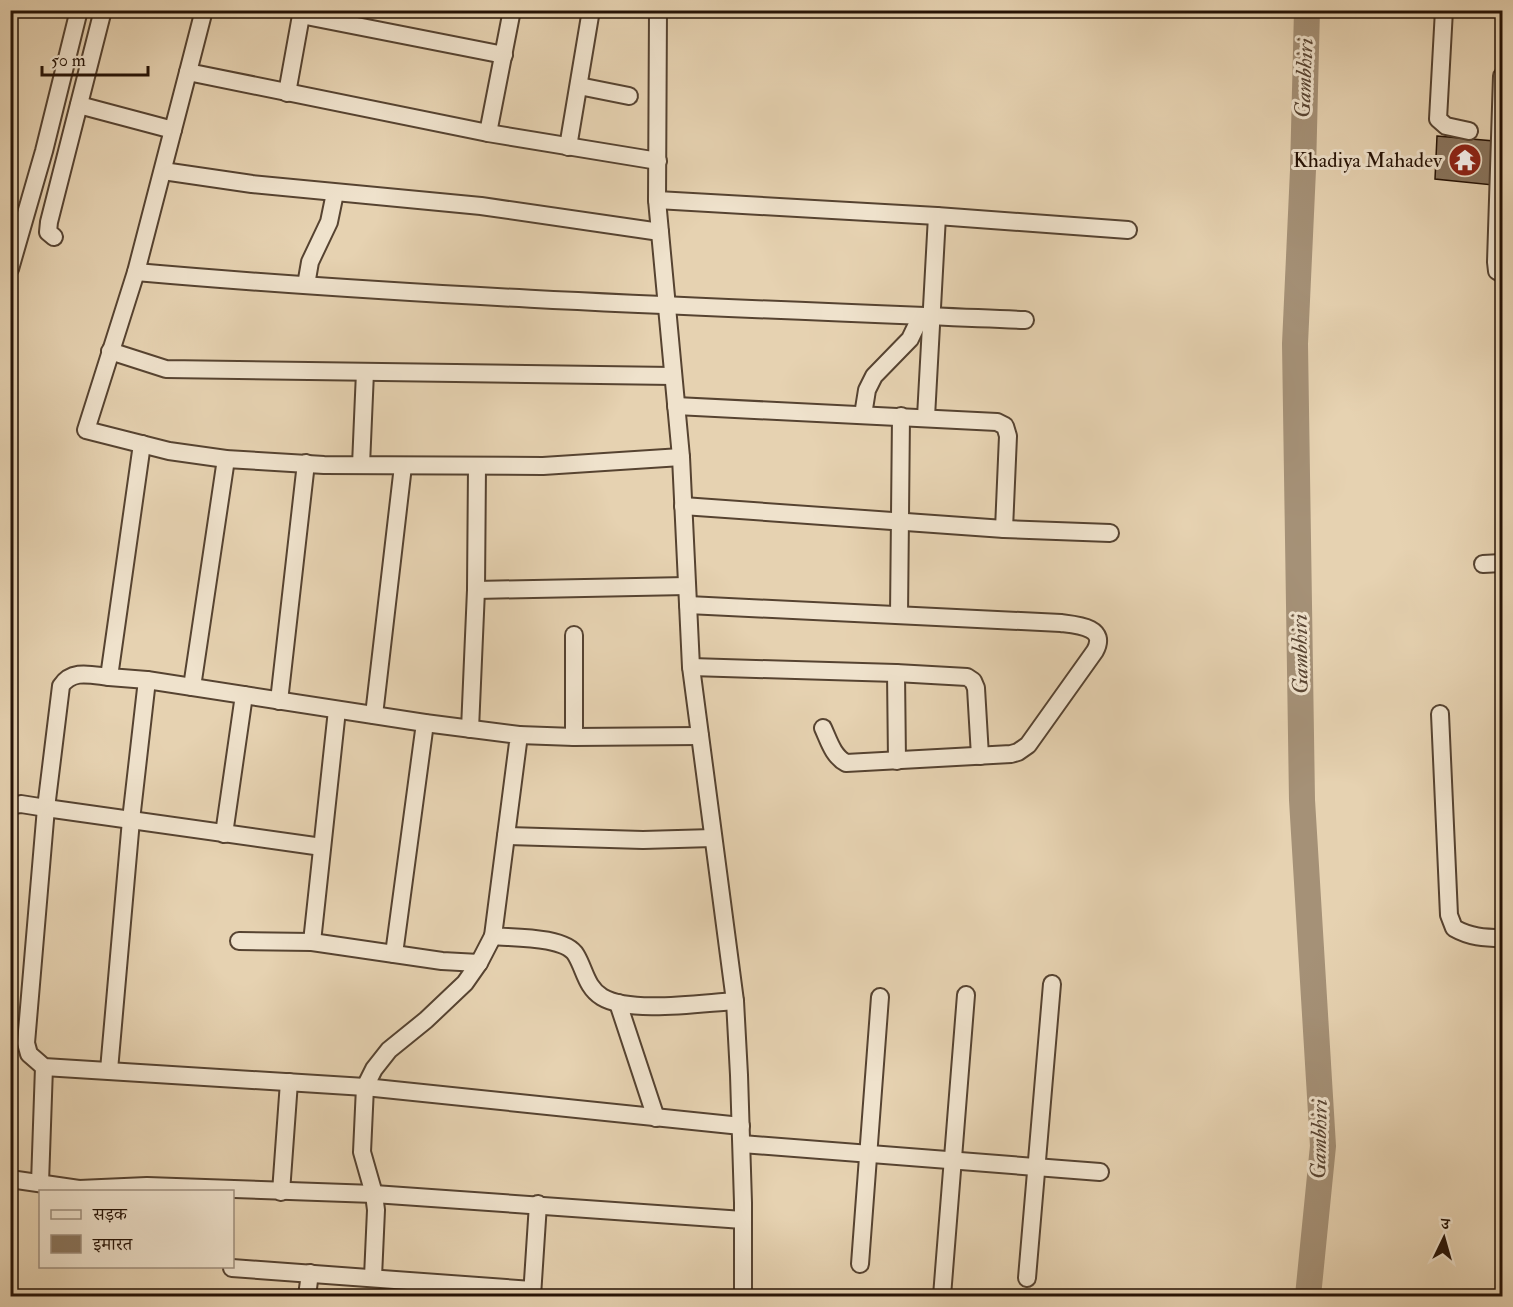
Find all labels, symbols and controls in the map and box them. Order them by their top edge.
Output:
water label: Gambhiri [1289,38,1319,118]
scale bar [42,39,148,77]
text: 50 m [51,49,86,72]
temple icon: Khadiya Mahadev [1447,142,1483,178]
place label: Khadiya Mahadev [1293,147,1443,174]
water label: Gambhiri [1285,614,1315,694]
water label: Gambhiri [1304,1099,1334,1179]
legend [39,1190,234,1268]
text: सड़क [92,1203,128,1226]
north arrow [1414,1208,1474,1268]
text: उ [1439,1214,1452,1235]
text: इमारत [92,1233,133,1256]

